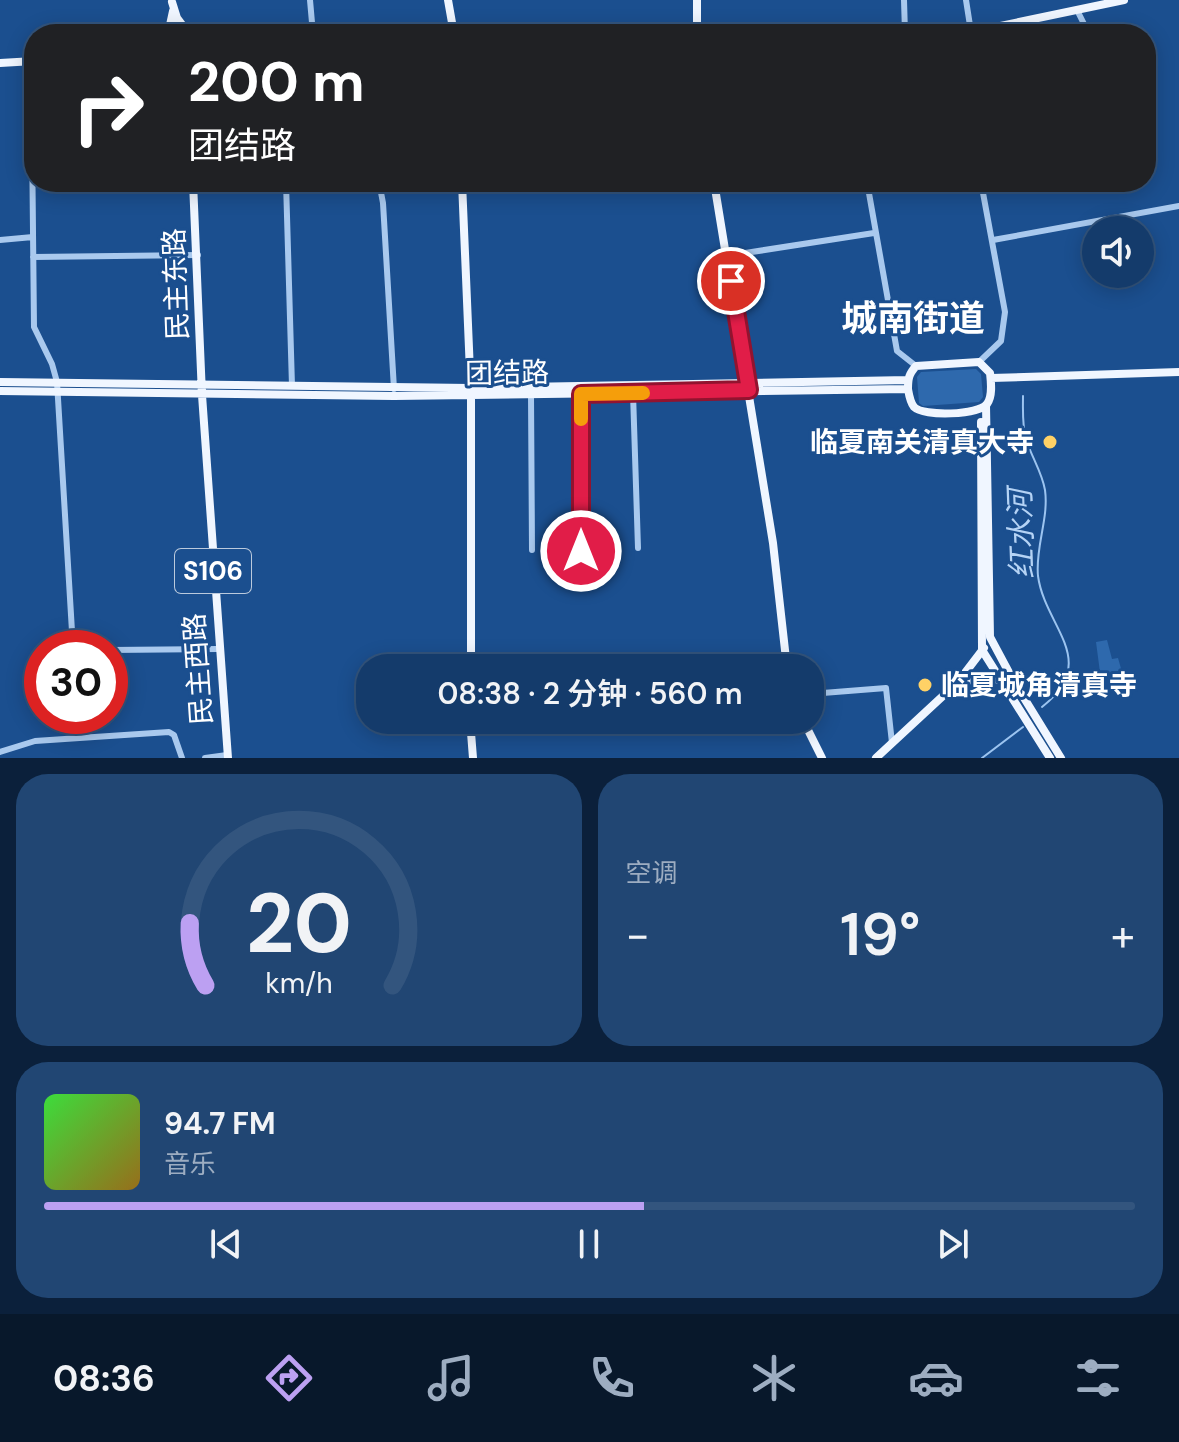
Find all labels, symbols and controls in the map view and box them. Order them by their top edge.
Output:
text: 200 m [188,45,365,118]
icon: right [56,56,160,160]
text: 团结路 [188,122,296,169]
map controls [1082,216,1154,288]
button: sound [1082,216,1154,288]
street label: 民主东路 [156,227,196,341]
pin [697,247,765,315]
icon: arrive [709,259,753,303]
district label: 城南街道 [841,295,985,342]
street label: 团结路 [465,354,549,392]
place label: 临夏南关清真大寺 [810,424,1034,461]
marker: 临夏南关清真大寺 [1041,433,1059,451]
water label: 红水河 [1000,483,1042,580]
position arrow [539,509,623,593]
road number: S106 [175,549,251,593]
street label: 民主西路 [176,612,220,726]
speed limit sign: 30 [24,630,128,734]
place label: 临夏城角清真寺 [941,667,1137,704]
text: 08:38 · 2 分钟 · 560 m [437,674,743,713]
marker: 临夏城角清真寺 [916,676,934,694]
text: 空调 [626,856,678,890]
text: 20 [246,869,352,978]
text: 19° [840,895,920,974]
text: − [626,906,650,964]
text: + [1111,906,1135,964]
text: km/h [265,965,333,1002]
text: 94.7 FM [164,1104,276,1143]
text: 音乐 [164,1147,216,1181]
icon: previous [204,1222,248,1266]
icon: pause [567,1222,611,1266]
icon: next [931,1222,975,1266]
icon: directions [261,1350,317,1406]
icon: music [423,1350,479,1406]
icon: phone [584,1350,640,1406]
icon: climate [746,1350,802,1406]
icon: car [908,1350,964,1406]
icon: filters [1070,1350,1126,1406]
text: 08:36 [53,1355,155,1402]

